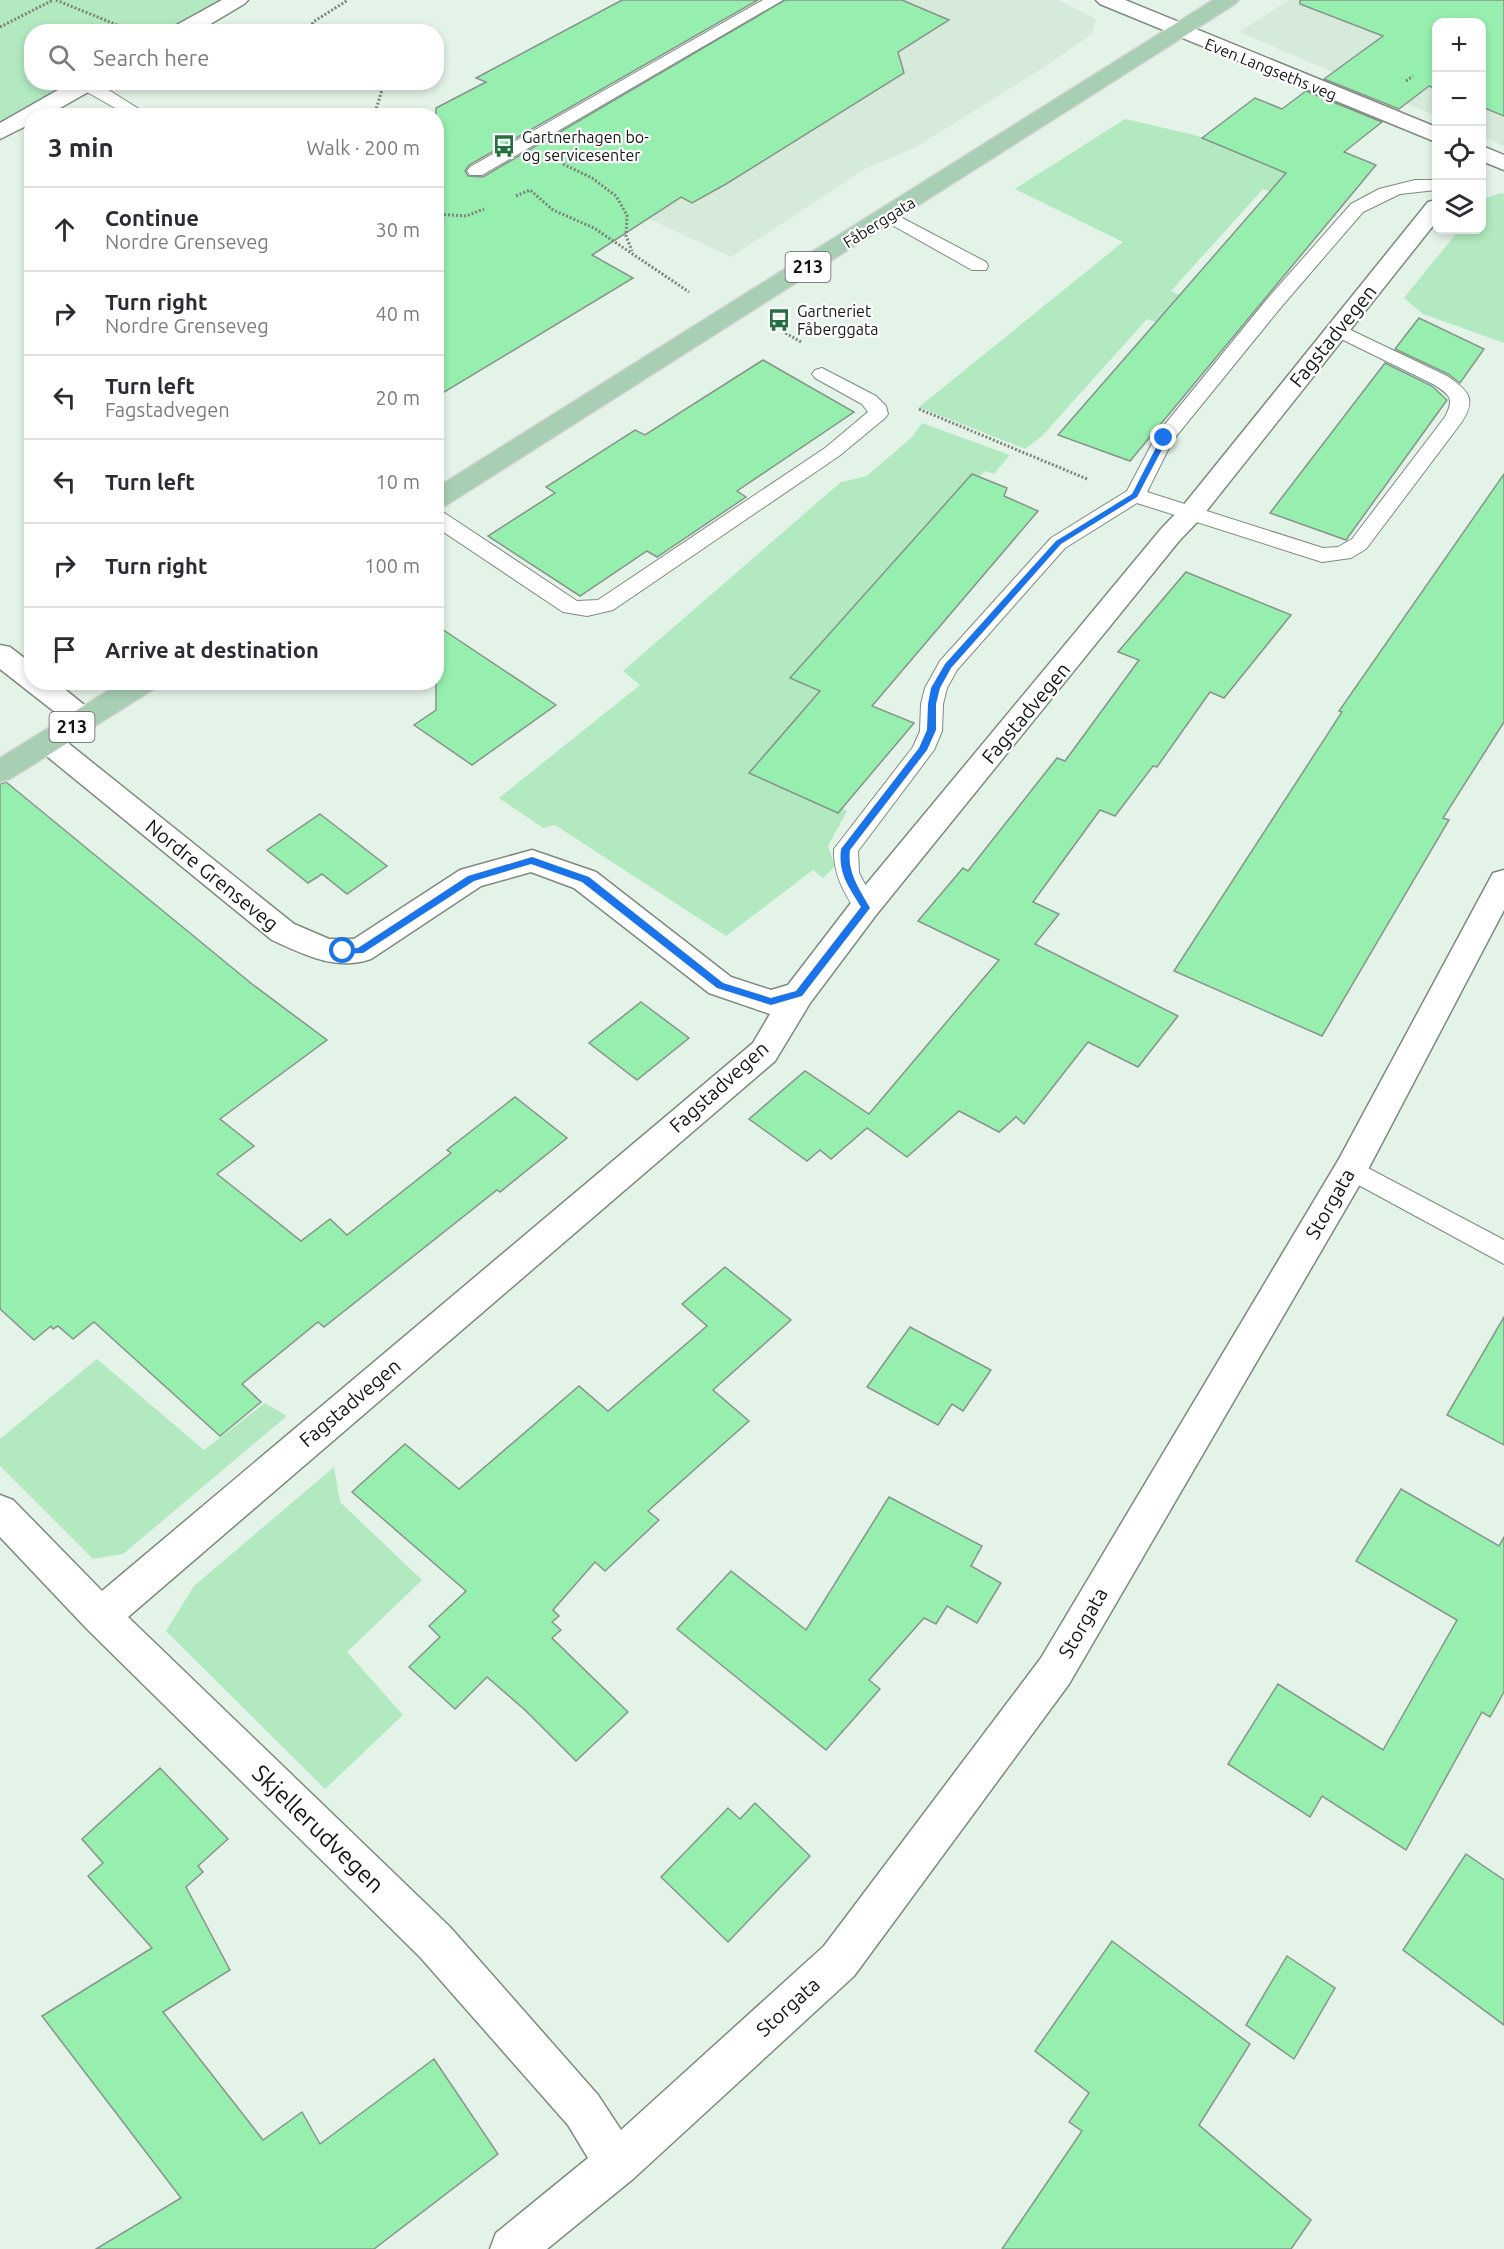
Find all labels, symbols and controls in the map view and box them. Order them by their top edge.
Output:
map controls [1432,18,1486,234]
button: + [1432,18,1486,72]
search box [24,24,444,90]
street label: Even Langseths veg [1202,34,1340,104]
icon: search [45,41,78,74]
text: Search here [93,45,209,70]
button: − [1432,72,1486,126]
button: locate [1432,126,1486,180]
place label: Gartnerhagen bo- og servicesenter [522,128,649,164]
text: 3 min [48,133,114,162]
bus stop icon: Gartnerhagen bo- og servicesenter [491,133,517,159]
text: Walk · 200 m [307,136,420,159]
button: layers [1432,180,1486,234]
street label: Fåberggata [840,193,918,251]
text: Continue [105,205,199,230]
icon: ahead [48,213,81,246]
text: 30 m [376,218,420,241]
text: Nordre Grenseveg [105,230,269,253]
road number: 213 [786,252,830,282]
street label: Fagstadvegen [1284,280,1381,391]
text: Turn right [105,289,207,314]
icon: right [48,297,81,330]
text: 40 m [376,302,420,325]
place label: Gartneriet Fåberggata [797,302,878,338]
bus stop icon: Gartneriet Fåberggata [766,307,792,333]
text: Nordre Grenseveg [105,314,269,337]
text: Turn left [105,373,195,398]
icon: left [48,381,81,414]
text: 20 m [376,386,420,409]
text: Fagstadvegen [105,398,230,421]
route end [1150,424,1176,450]
icon: left [48,465,81,498]
text: Turn left [105,469,195,494]
text: 10 m [376,470,420,493]
icon: right [48,549,81,582]
text: Turn right [105,553,207,578]
text: 100 m [364,554,420,577]
icon: arrive [48,633,81,666]
text: Arrive at destination [105,637,319,662]
street label: Fagstadvegen [977,658,1075,768]
road number: 213 [50,712,94,742]
street label: Nordre Grenseveg [141,814,283,935]
route start [329,937,355,963]
street label: Fagstadvegen [665,1036,773,1137]
street label: Storgata [1300,1164,1359,1243]
street label: Fagstadvegen [295,1354,405,1452]
street label: Storgata [1053,1583,1112,1662]
street label: Skjellerudvegen [247,1759,390,1898]
street label: Storgata [751,1972,824,2041]

